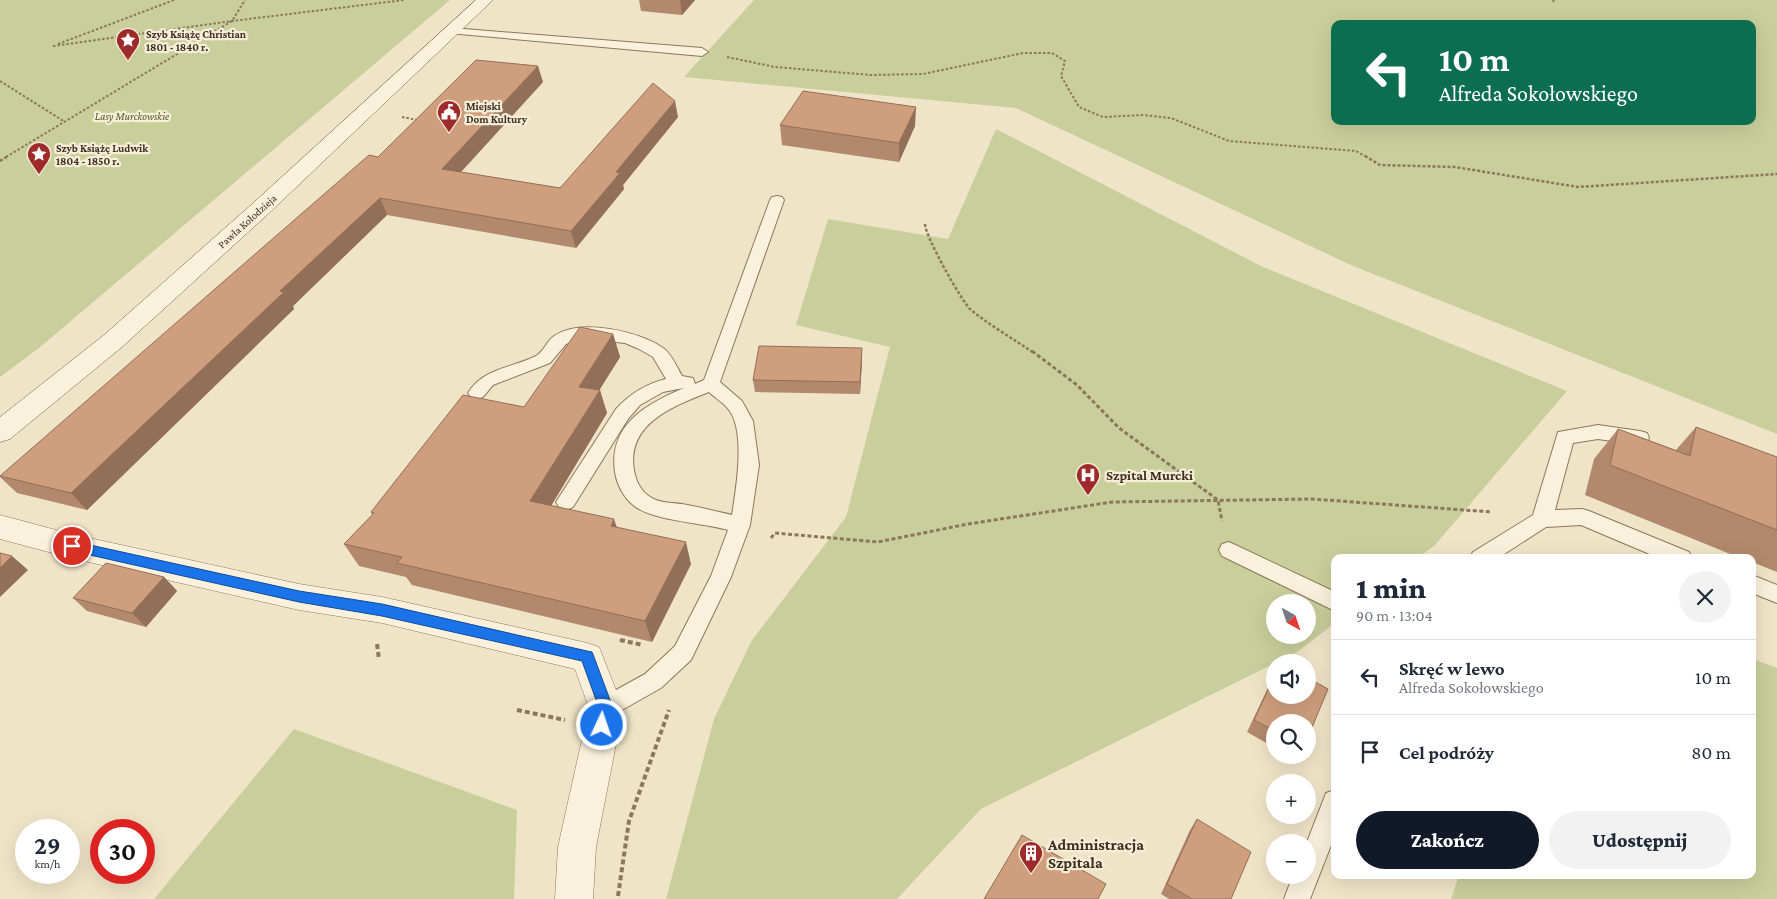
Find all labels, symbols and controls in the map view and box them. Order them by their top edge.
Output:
place icon: Szyb Książę Christian 1801 - 1840 r. [115,27,141,61]
place label: Szyb Książę Christian 1801 - 1840 r. [146,28,247,53]
icon: left [1356,40,1421,105]
text: 10 m [1439,40,1510,79]
text: Alfreda Sokołowskiego [1439,81,1638,106]
public building icon: Miejski Dom Kultury [436,99,462,133]
place label: Miejski Dom Kultury [466,100,528,125]
park label: Lasy Murckowskie [95,110,170,123]
place icon: Szyb Książę Ludwik 1804 - 1850 r. [26,141,52,175]
place label: Szyb Książę Ludwik 1804 - 1850 r. [56,142,149,167]
street label: Pawła Kołodzieja [215,192,279,251]
hospital icon: Szpital Murcki [1075,462,1101,496]
place label: Szpital Murcki [1106,467,1193,483]
pin [51,525,93,567]
icon: arrive [58,532,86,560]
text: 1 min [1356,571,1426,604]
button: close [1679,571,1731,623]
north arrow [1266,594,1316,644]
map controls [1266,594,1316,884]
text: 90 m · 13:04 [1356,607,1433,624]
button: sound [1266,654,1316,704]
text: Skręć w lewo [1399,658,1505,679]
icon: left [1356,663,1384,691]
text: 10 m [1695,667,1731,688]
text: Alfreda Sokołowskiego [1399,679,1544,696]
position arrow [575,698,627,750]
button: search [1266,714,1316,764]
icon: arrive [1356,738,1384,766]
text: Cel podróży [1399,742,1494,763]
text: 80 m [1691,742,1731,763]
button: + [1266,774,1316,824]
button: Zakończ [1356,811,1539,869]
button: Udostępnij [1549,811,1731,869]
speed limit sign: 30 [90,819,155,884]
text: 29 [34,832,61,859]
button: − [1266,834,1316,884]
place label: Administracja Szpitala [1047,836,1144,871]
building icon: Administracja Szpitala [1018,840,1044,874]
text: km/h [35,857,60,871]

